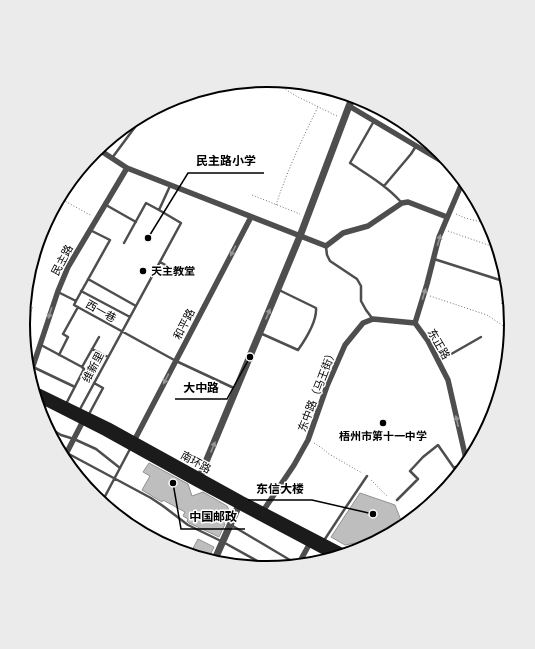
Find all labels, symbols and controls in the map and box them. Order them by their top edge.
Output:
callout: 民主路小学 [188,149,264,173]
text: 民主路小学 [196,152,256,170]
one-way arrow [436,234,442,246]
street label: 民主路 [47,242,77,278]
one-way arrow [229,246,236,257]
place label: 天主教堂 [151,263,195,279]
marker: 天主教堂 [138,266,148,276]
one-way arrow [421,287,427,299]
street label: 西一巷 [83,296,119,326]
street label: 和平路 [169,306,199,342]
one-way arrow [47,308,53,320]
one-way arrow [265,308,271,320]
street label: 东正路 [424,326,454,362]
street label: 东中路（马王街） [294,346,340,434]
street label: 维新里 [78,349,108,385]
one-way arrow [163,373,170,385]
callout: 大中路 [175,375,227,399]
text: 大中路 [183,379,219,397]
one-way arrow [454,414,460,427]
marker: 梧州市第十一中学 [378,418,388,428]
place label: 梧州市第十一中学 [339,428,427,444]
one-way arrow [210,441,216,453]
street label: 南环路 [178,447,214,477]
callout: 东信大楼 [248,476,312,500]
text: 东信大楼 [256,480,304,498]
callout: 中国邮政 [181,505,245,529]
text: 中国邮政 [189,508,237,526]

